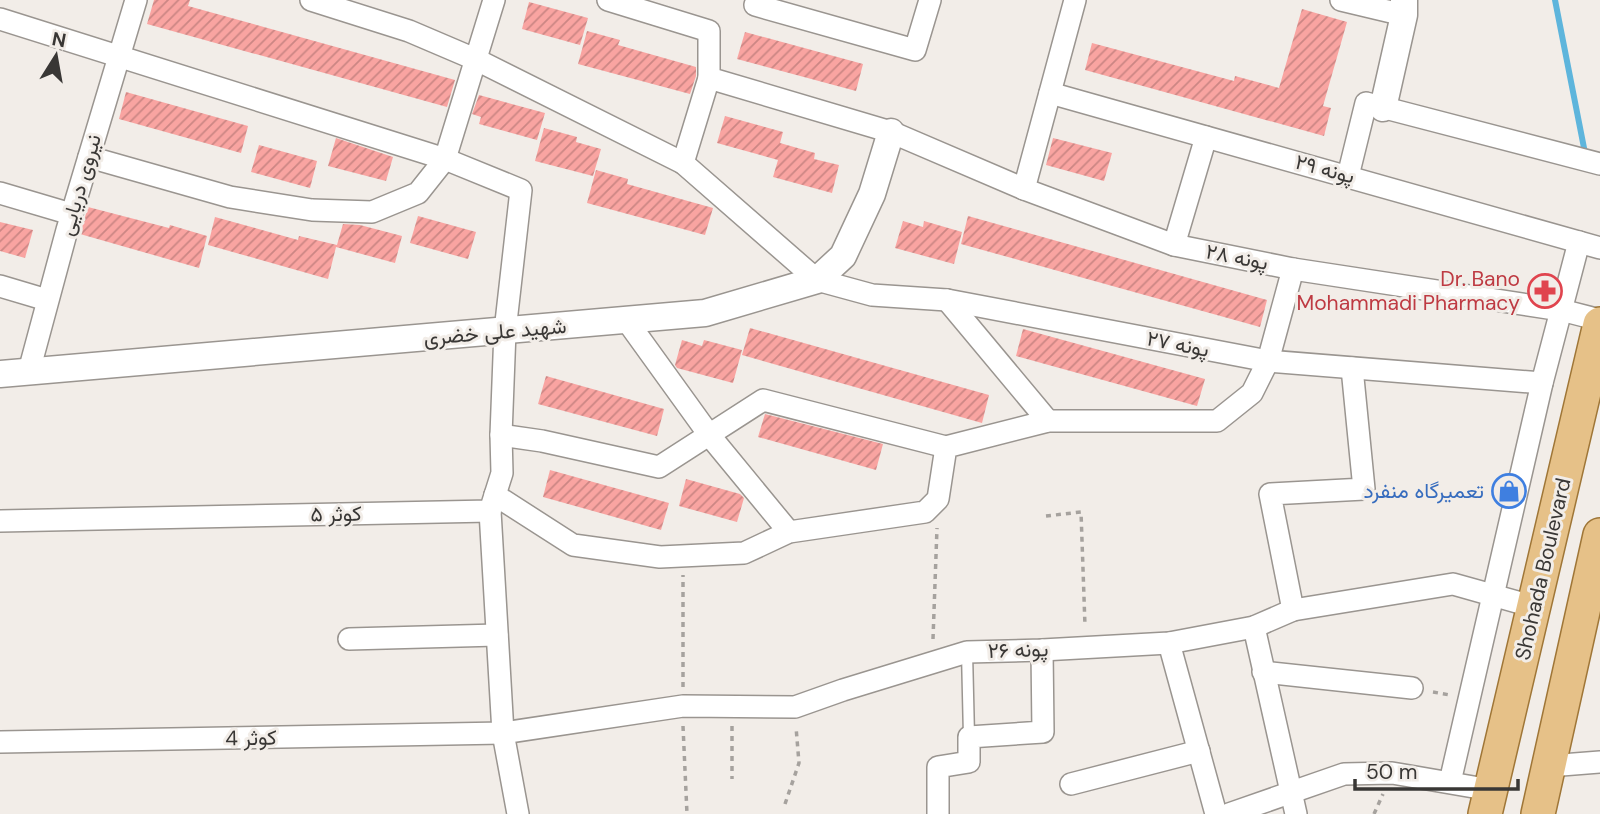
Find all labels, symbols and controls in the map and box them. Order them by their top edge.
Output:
north arrow [21,21,91,91]
text: N [50,26,68,53]
street label: نیروی دریایی [52,131,108,239]
street label: پونه ۲۹ [1292,148,1358,190]
street label: پونه ۲۸ [1203,237,1271,277]
place label: Dr. Bano Mohammadi Pharmacy [1296,265,1520,317]
pharmacy icon: Dr. Bano Mohammadi Pharmacy [1526,272,1564,310]
street label: شهید علی خضری [422,312,568,352]
street label: پونه ۲۷ [1144,324,1212,364]
shop icon: تعمیرگاه منفرد [1490,472,1528,510]
street label: Shohada Boulevard [1508,475,1578,663]
place label: تعمیرگاه منفرد [1364,477,1484,505]
street label: کوثر ۵ [310,500,362,528]
street label: پونه ۲۶ [987,635,1049,665]
street label: کوثر 4 [225,724,277,752]
scale bar [1355,748,1518,792]
text: 50 m [1366,758,1417,786]

